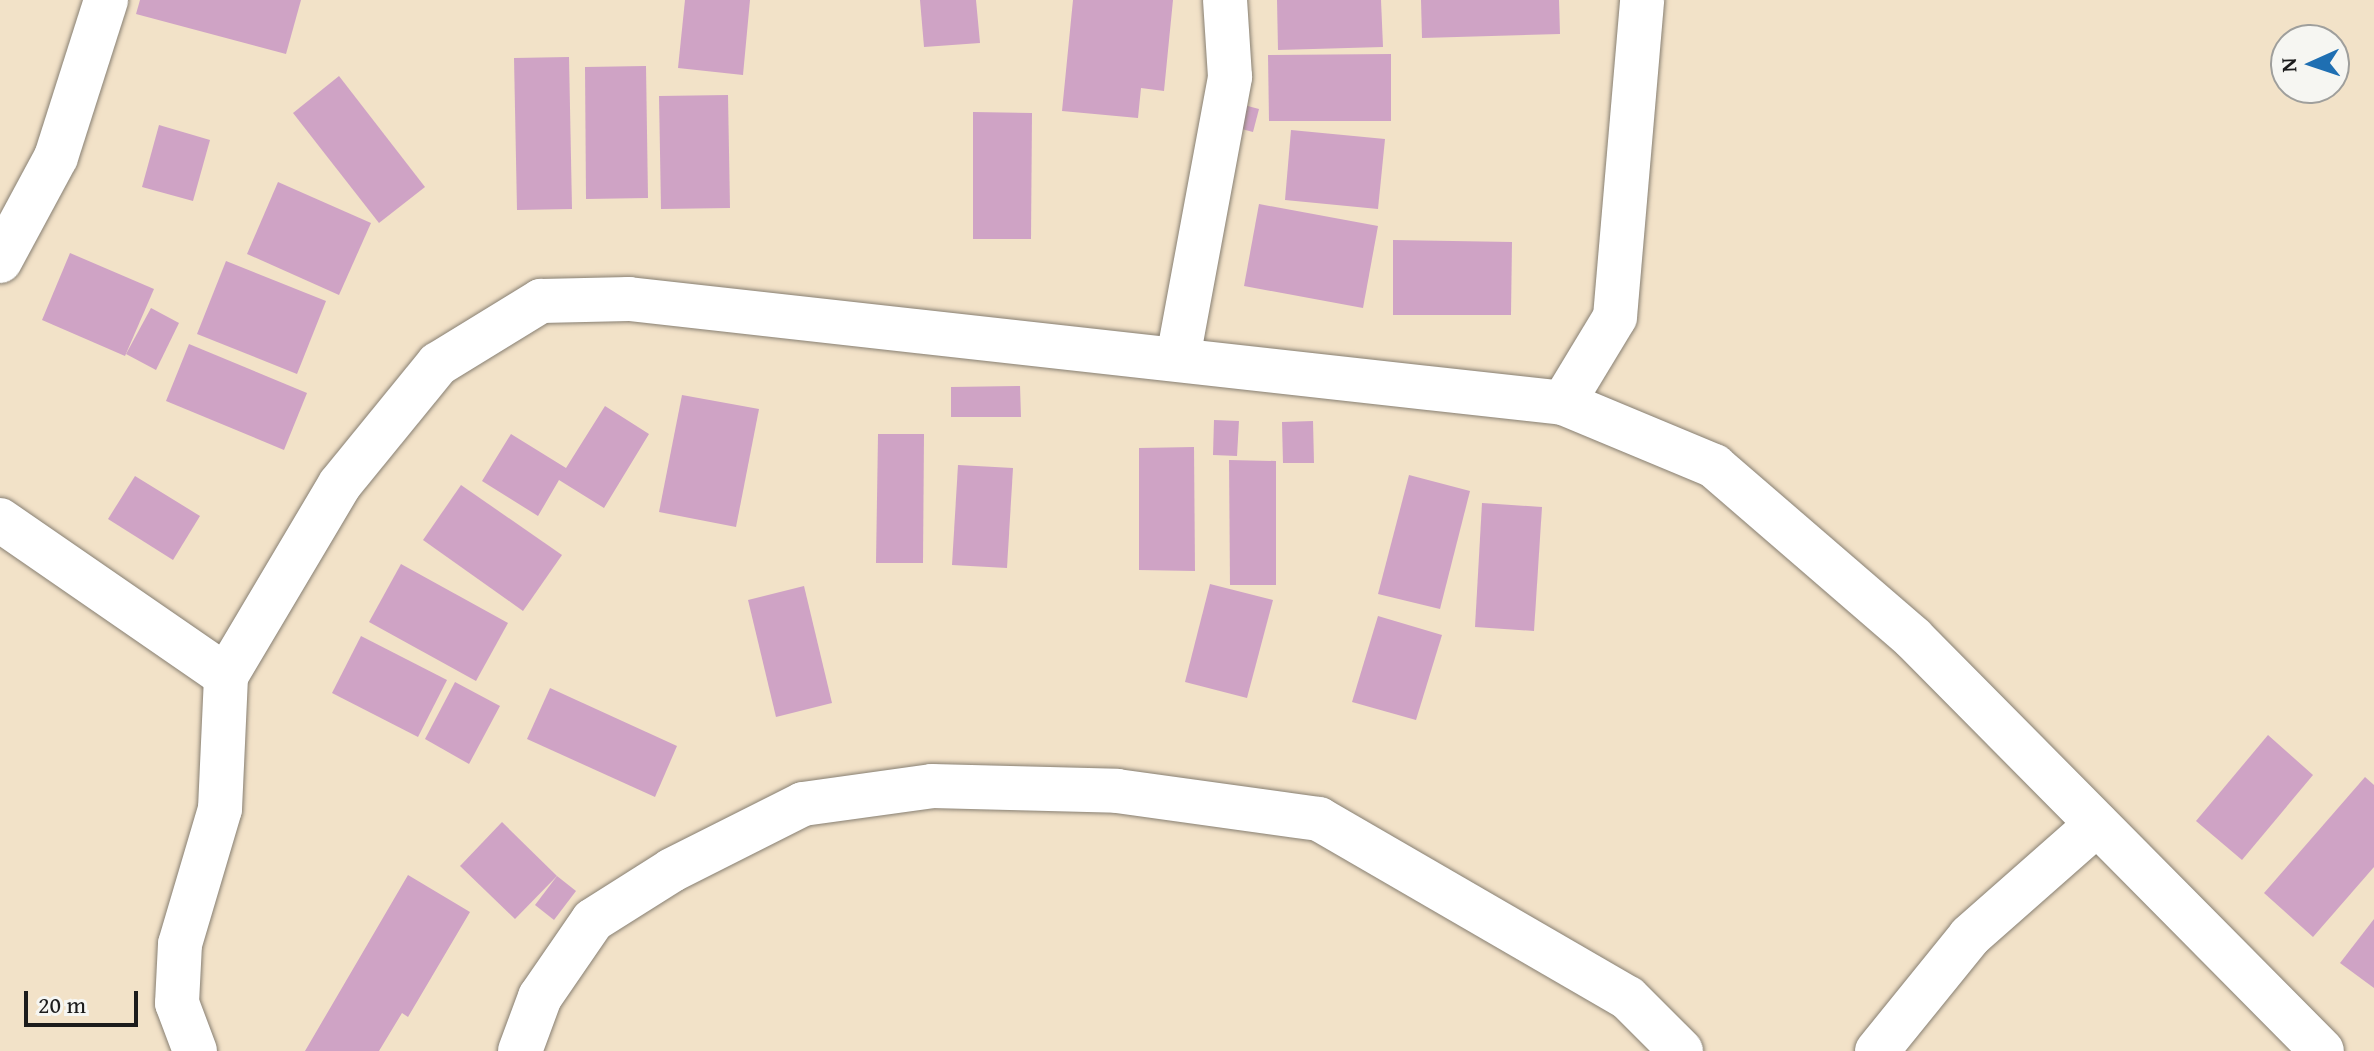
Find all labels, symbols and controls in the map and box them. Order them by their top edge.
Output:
north arrow [2270,24,2350,104]
text: N [2272,57,2304,73]
scale bar [28,975,142,1025]
text: 20 m [38,987,86,1022]

